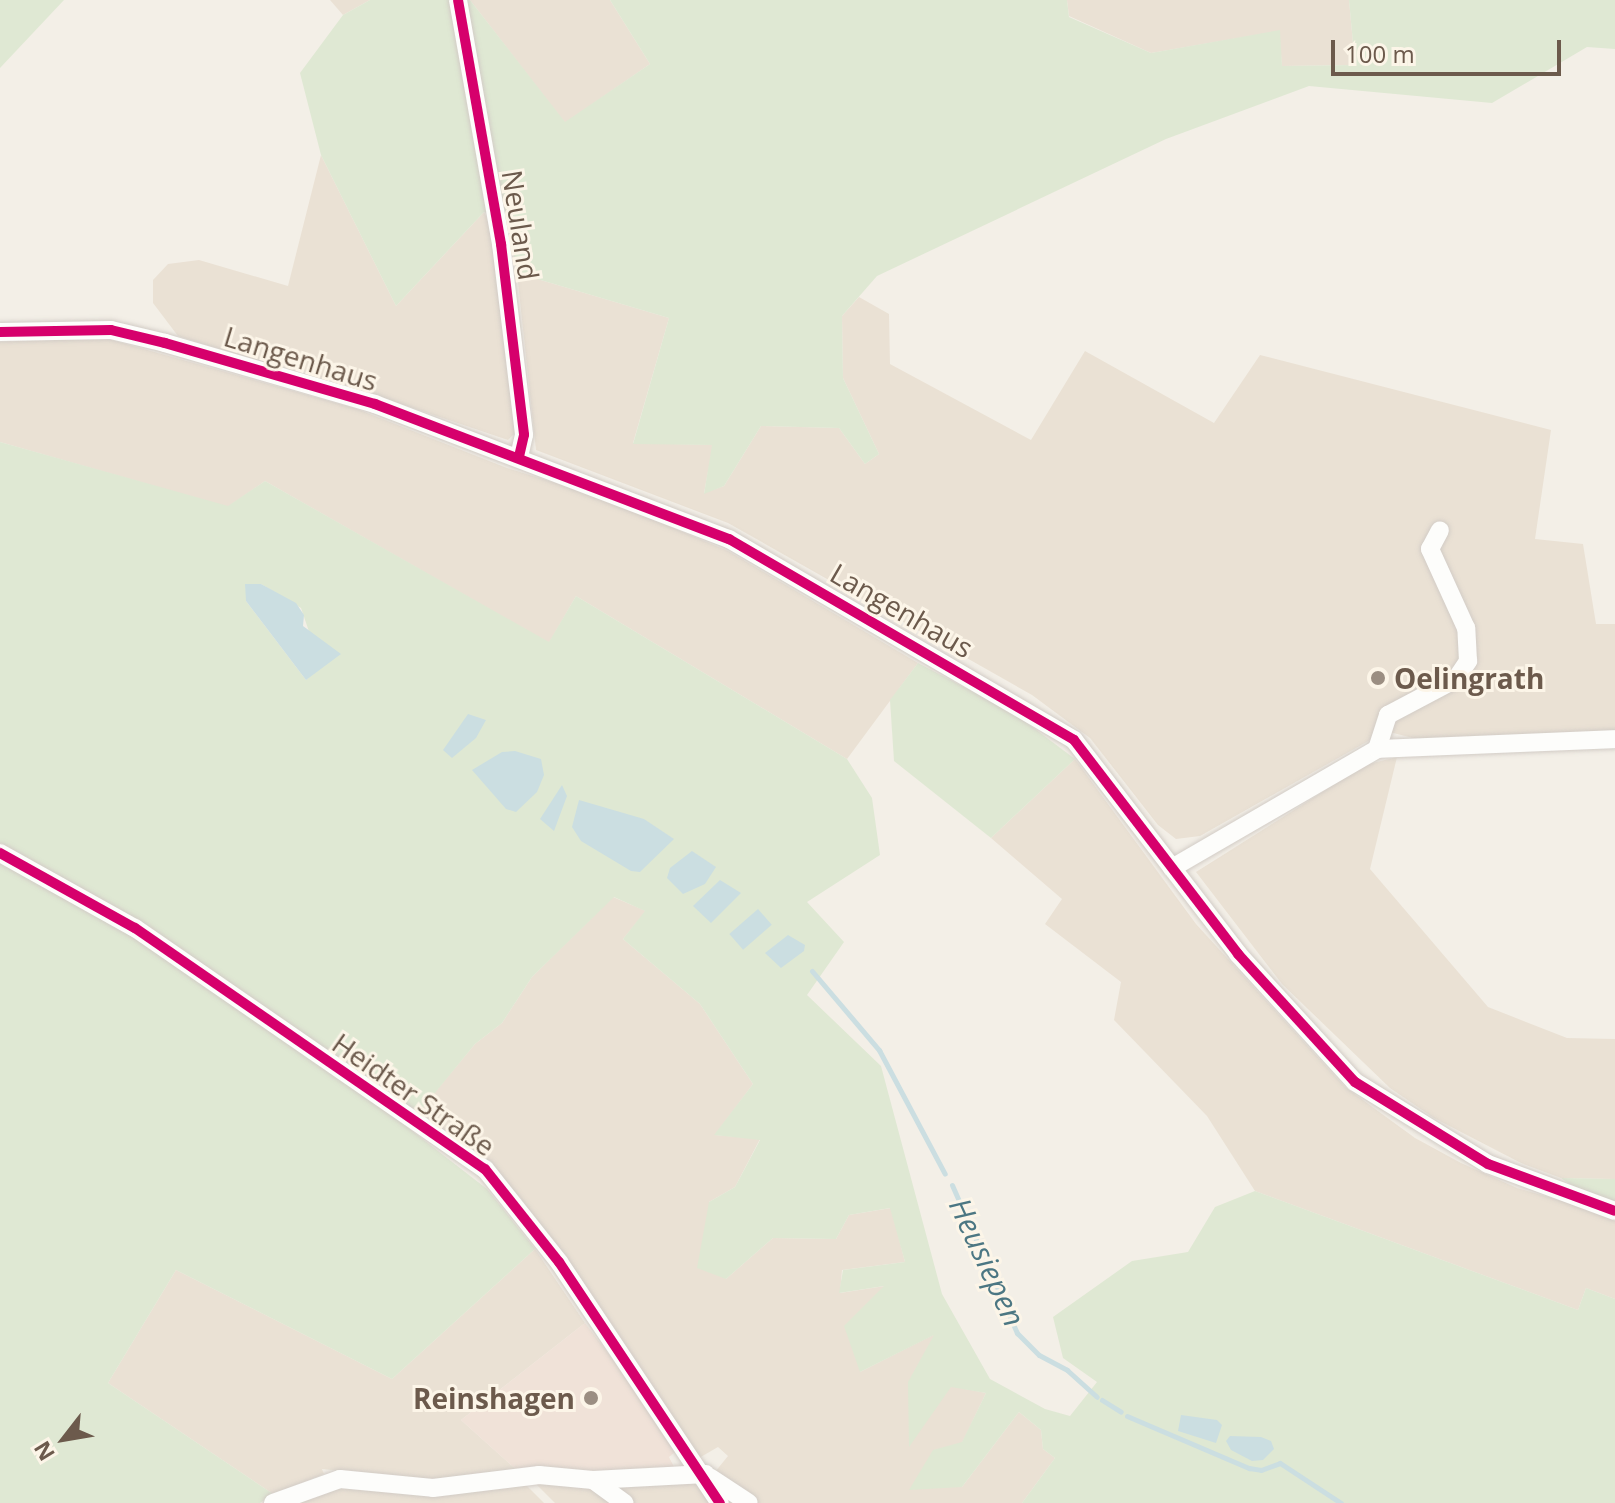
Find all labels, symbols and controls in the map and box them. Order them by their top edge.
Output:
scale bar [1335,24,1565,74]
text: 100 m [1345,37,1415,70]
street label: Neuland [496,168,546,282]
street label: Langenhaus [220,319,382,397]
street label: Langenhaus [825,556,979,664]
place label: Oelingrath [1394,661,1544,695]
marker: Oelingrath [1369,669,1387,687]
street label: Heidter Straße [326,1026,502,1162]
water label: Heusiepen [942,1192,1032,1332]
place label: Reinshagen [413,1381,575,1415]
marker: Reinshagen [582,1389,600,1407]
north arrow [24,1399,104,1479]
text: N [26,1436,61,1467]

